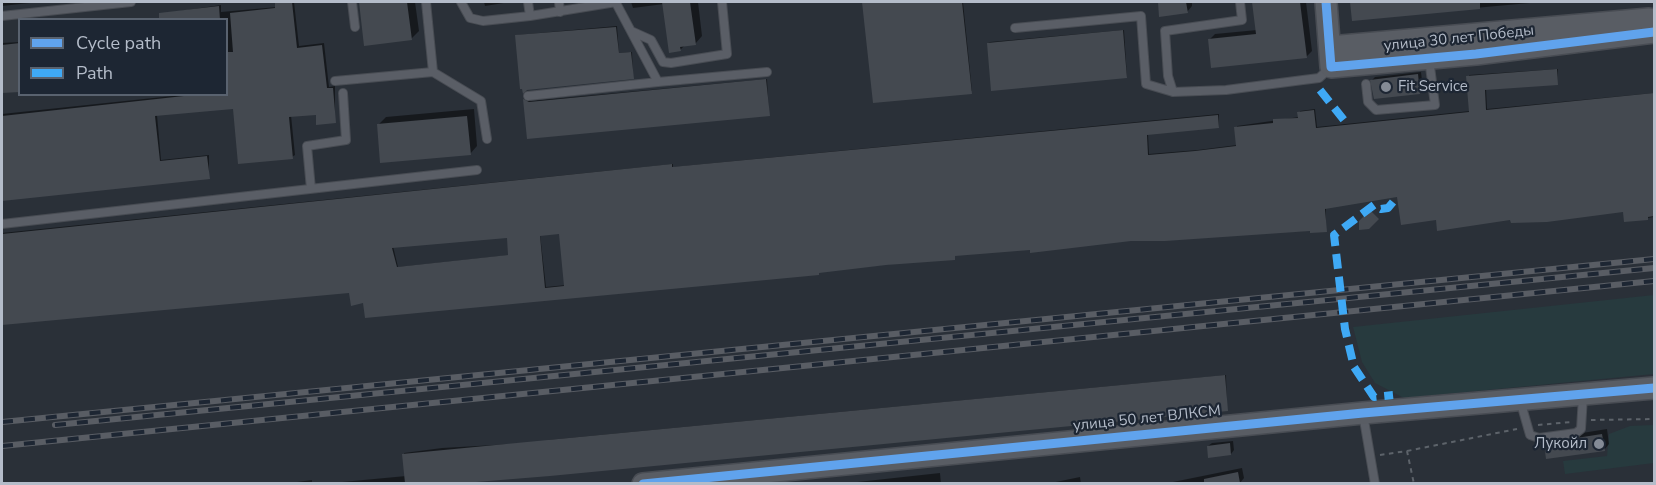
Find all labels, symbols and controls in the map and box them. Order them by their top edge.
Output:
legend [18,18,228,96]
street label: улица 30 лет Победы [1383,22,1535,56]
text: Cycle path [76,31,161,55]
text: Path [76,61,113,85]
place label: Fit Service [1398,78,1468,96]
marker: Fit Service [1379,80,1393,94]
street label: улица 50 лет ВЛКСМ [1072,402,1222,436]
place label: Лукойл [1534,435,1587,453]
marker: Лукойл [1592,437,1606,451]

